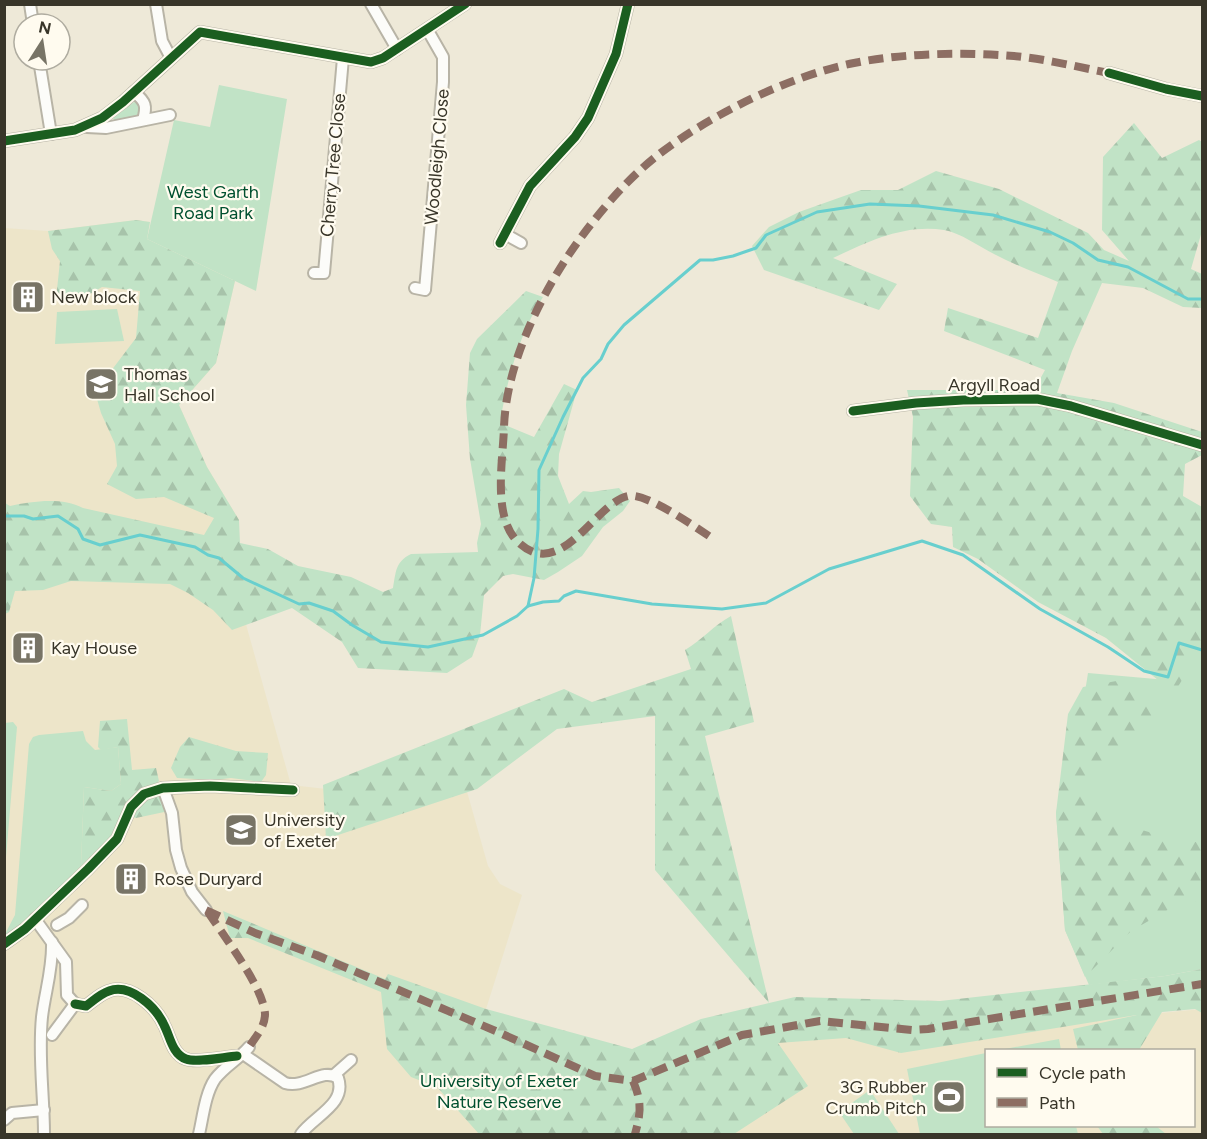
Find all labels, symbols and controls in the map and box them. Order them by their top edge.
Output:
north arrow [12,12,72,72]
text: N [37,17,53,38]
street label: Woodleigh Close [420,88,454,226]
street label: Cherry Tree Close [316,92,350,238]
park label: West Garth Road Park [167,181,259,224]
building icon: New block [10,279,46,315]
place label: New block [51,286,137,308]
place label: Thomas Hall School [124,363,215,406]
school or university icon: Thomas Hall School [83,366,119,402]
street label: Argyll Road [948,374,1040,396]
building icon: Kay House [10,630,46,666]
place label: Kay House [51,637,137,659]
place label: University of Exeter [264,809,345,852]
school or university icon: University of Exeter [223,812,259,848]
building icon: Rose Duryard [113,861,149,897]
place label: Rose Duryard [154,868,262,890]
legend [985,1049,1195,1127]
text: Cycle path [1039,1062,1126,1084]
park label: University of Exeter Nature Reserve [420,1070,578,1113]
place label: 3G Rubber Crumb Pitch [825,1076,926,1119]
sports icon: 3G Rubber Crumb Pitch [931,1079,967,1115]
text: Path [1039,1092,1075,1114]

